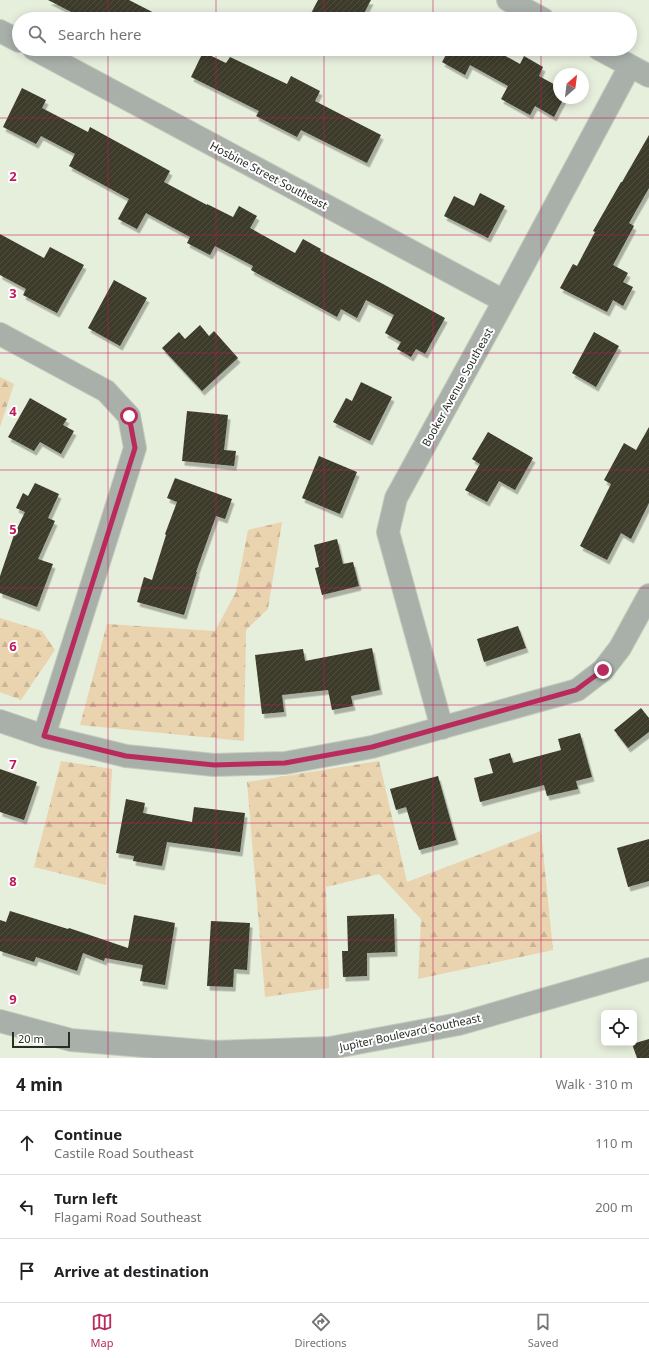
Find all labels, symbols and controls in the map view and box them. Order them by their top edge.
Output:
search box [12,12,637,56]
icon: search [26,23,48,45]
text: Search here [58,24,141,44]
north arrow [553,68,589,104]
street label: Hosbine Street Southeast [208,138,330,212]
text: 2 [9,167,17,185]
text: 3 [9,284,17,302]
street label: Booker Avenue Southeast [418,325,496,449]
text: 4 [9,402,17,420]
route start [120,407,138,425]
text: 5 [9,520,17,538]
text: 6 [9,637,17,655]
route end [594,661,612,679]
text: 7 [9,755,17,773]
text: 8 [9,872,17,890]
text: 9 [9,990,17,1008]
street label: Jupiter Boulevard Southeast [337,1010,482,1055]
map controls [601,1010,637,1046]
button: locate [601,1010,637,1046]
scale bar [12,1030,70,1049]
text: 20 m [18,1031,44,1046]
text: 4 min [16,1073,63,1096]
text: Walk · 310 m [555,1075,633,1093]
text: Continue [54,1124,122,1144]
icon: ahead [16,1132,38,1154]
text: 110 m [595,1134,633,1152]
text: Castile Road Southeast [54,1144,194,1162]
text: Turn left [54,1188,118,1208]
icon: left [16,1196,38,1218]
text: 200 m [595,1198,633,1216]
text: Flagami Road Southeast [54,1208,202,1226]
icon: arrive [16,1260,38,1282]
text: Arrive at destination [54,1261,209,1281]
tab: Map [91,1311,113,1350]
tab: Directions [294,1311,347,1350]
tab: Saved [528,1311,558,1350]

